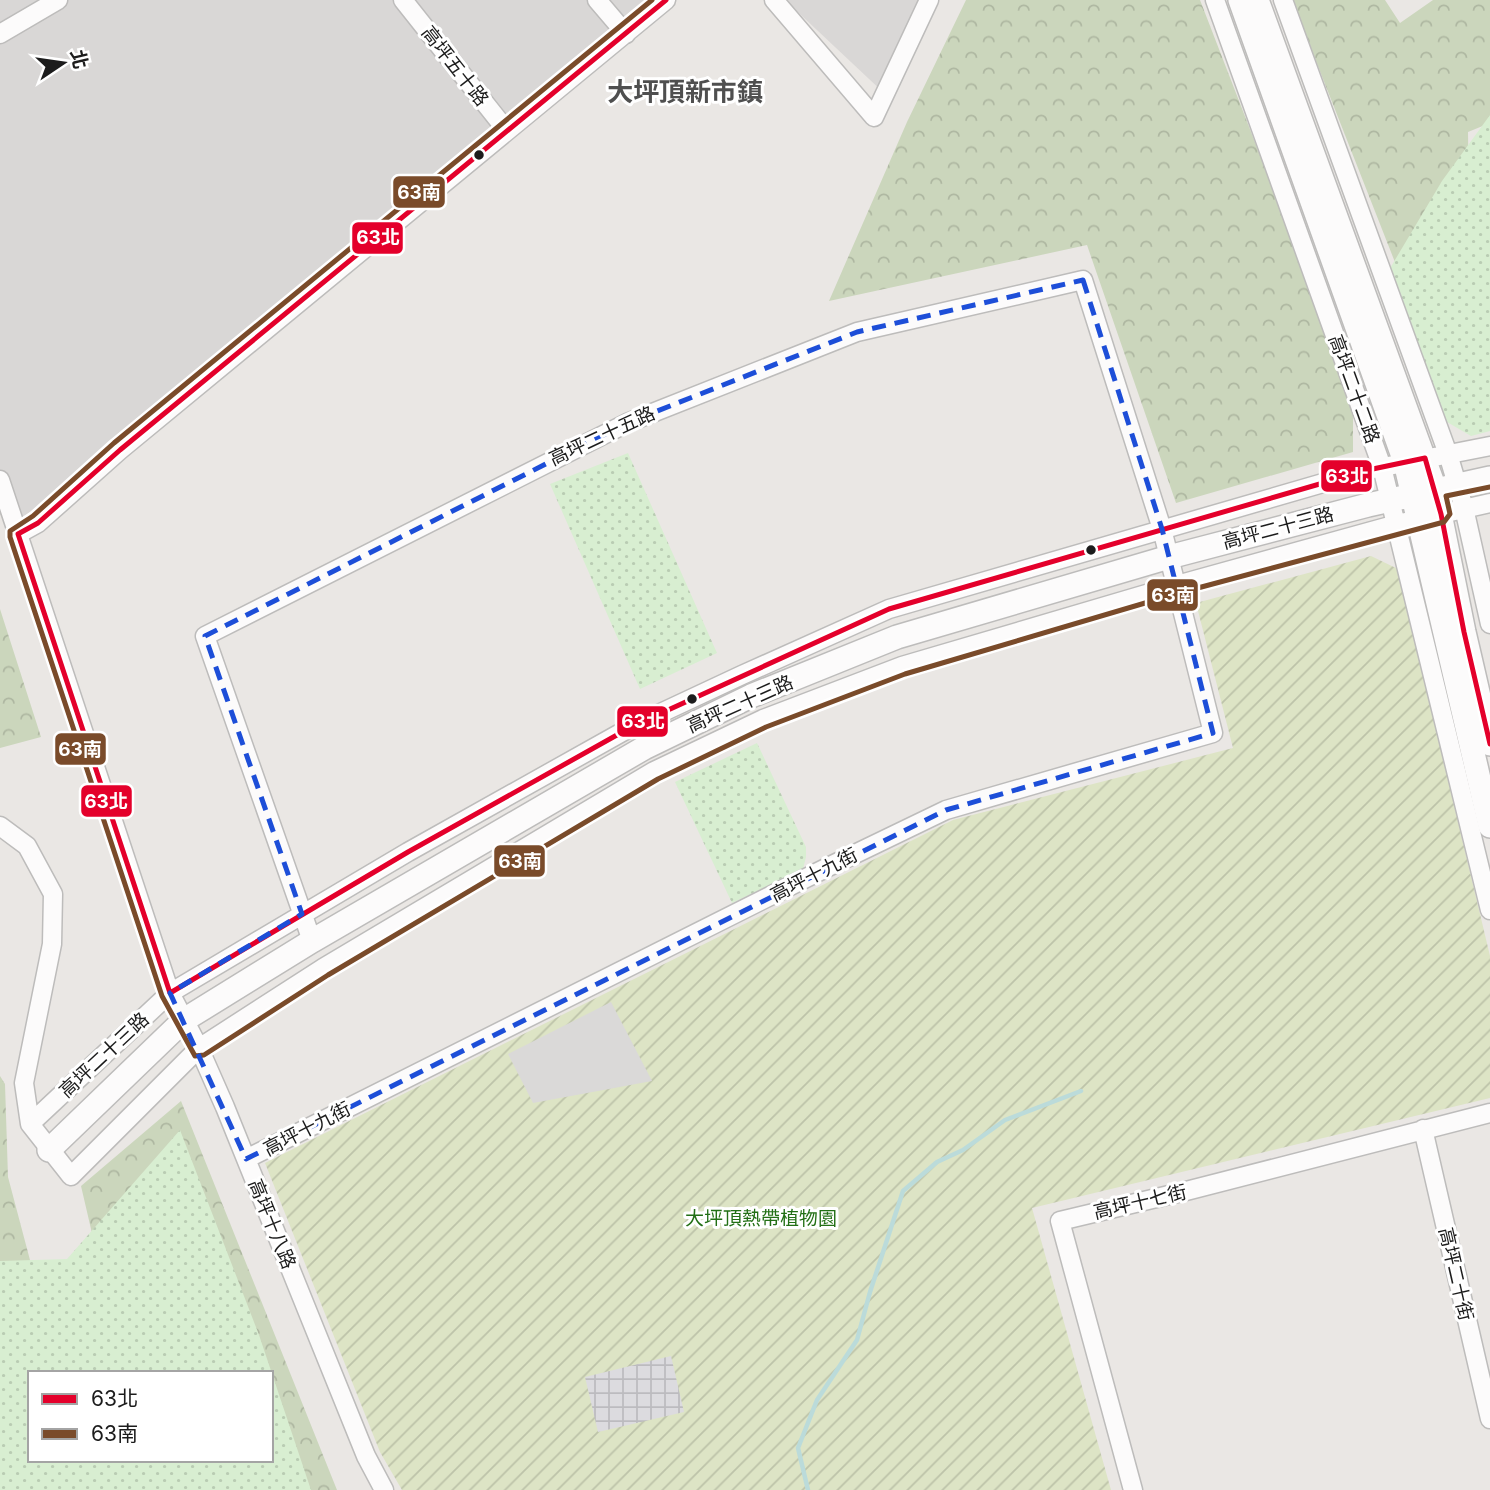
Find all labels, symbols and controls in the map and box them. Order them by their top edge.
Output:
street label: 高坪五十路 [417,21,493,111]
north arrow [28,28,98,98]
text: 北 [66,47,92,71]
district label: 大坪頂新市鎮 [607,76,763,107]
unlabelled marker [472,148,486,162]
line badge: 63南 [392,175,446,209]
text: 63南 [397,181,441,204]
line badge: 63北 [351,221,404,255]
text: 63北 [356,226,400,249]
street label: 高坪二十二路 [1324,331,1384,447]
street label: 高坪二十五路 [545,401,659,471]
line badge: 63北 [1320,459,1373,493]
text: 63北 [1325,465,1369,488]
street label: 高坪二十三路 [1220,502,1336,554]
unlabelled marker [1084,543,1098,557]
line badge: 63南 [1146,578,1199,612]
text: 63南 [1151,584,1195,607]
street label: 高坪二十三路 [683,670,797,738]
unlabelled marker [685,692,699,706]
line badge: 63北 [616,705,669,738]
text: 63北 [621,710,665,733]
line badge: 63南 [54,732,107,766]
text: 63南 [58,738,102,761]
line badge: 63北 [80,784,133,818]
text: 63北 [84,790,128,813]
street label: 高坪十九街 [766,843,862,907]
line badge: 63南 [493,844,546,878]
text: 63南 [498,850,542,873]
street label: 高坪二十三路 [54,1008,154,1102]
street label: 高坪十九街 [259,1097,355,1161]
street label: 高坪十八路 [244,1176,300,1272]
street label: 高坪十七街 [1091,1180,1189,1224]
park label: 大坪頂熱帶植物園 [685,1207,837,1230]
street label: 高坪二十街 [1434,1225,1478,1323]
legend [28,1371,273,1462]
text: 63北 [91,1386,138,1411]
text: 63南 [91,1421,138,1446]

